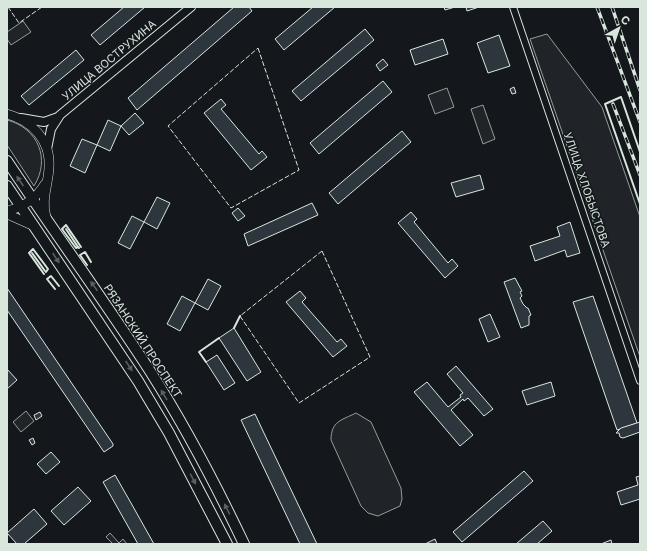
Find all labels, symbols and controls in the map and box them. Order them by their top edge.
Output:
north arrow [599,8,639,48]
text: С [618,12,633,28]
street label: УЛИЦА ВОСТРУХИНА [59,16,159,103]
street label: УЛИЦА ХЛОБЫСТОВА [561,131,613,250]
one-way arrow [16,175,24,186]
one-way arrow [52,253,60,264]
one-way arrow [90,281,98,291]
street label: РЯЗАНСКИЙ ПРОСПЕКТ [101,282,185,400]
one-way arrow [125,361,132,372]
one-way arrow [161,389,168,401]
one-way arrow [190,473,197,485]
one-way arrow [224,503,230,515]

